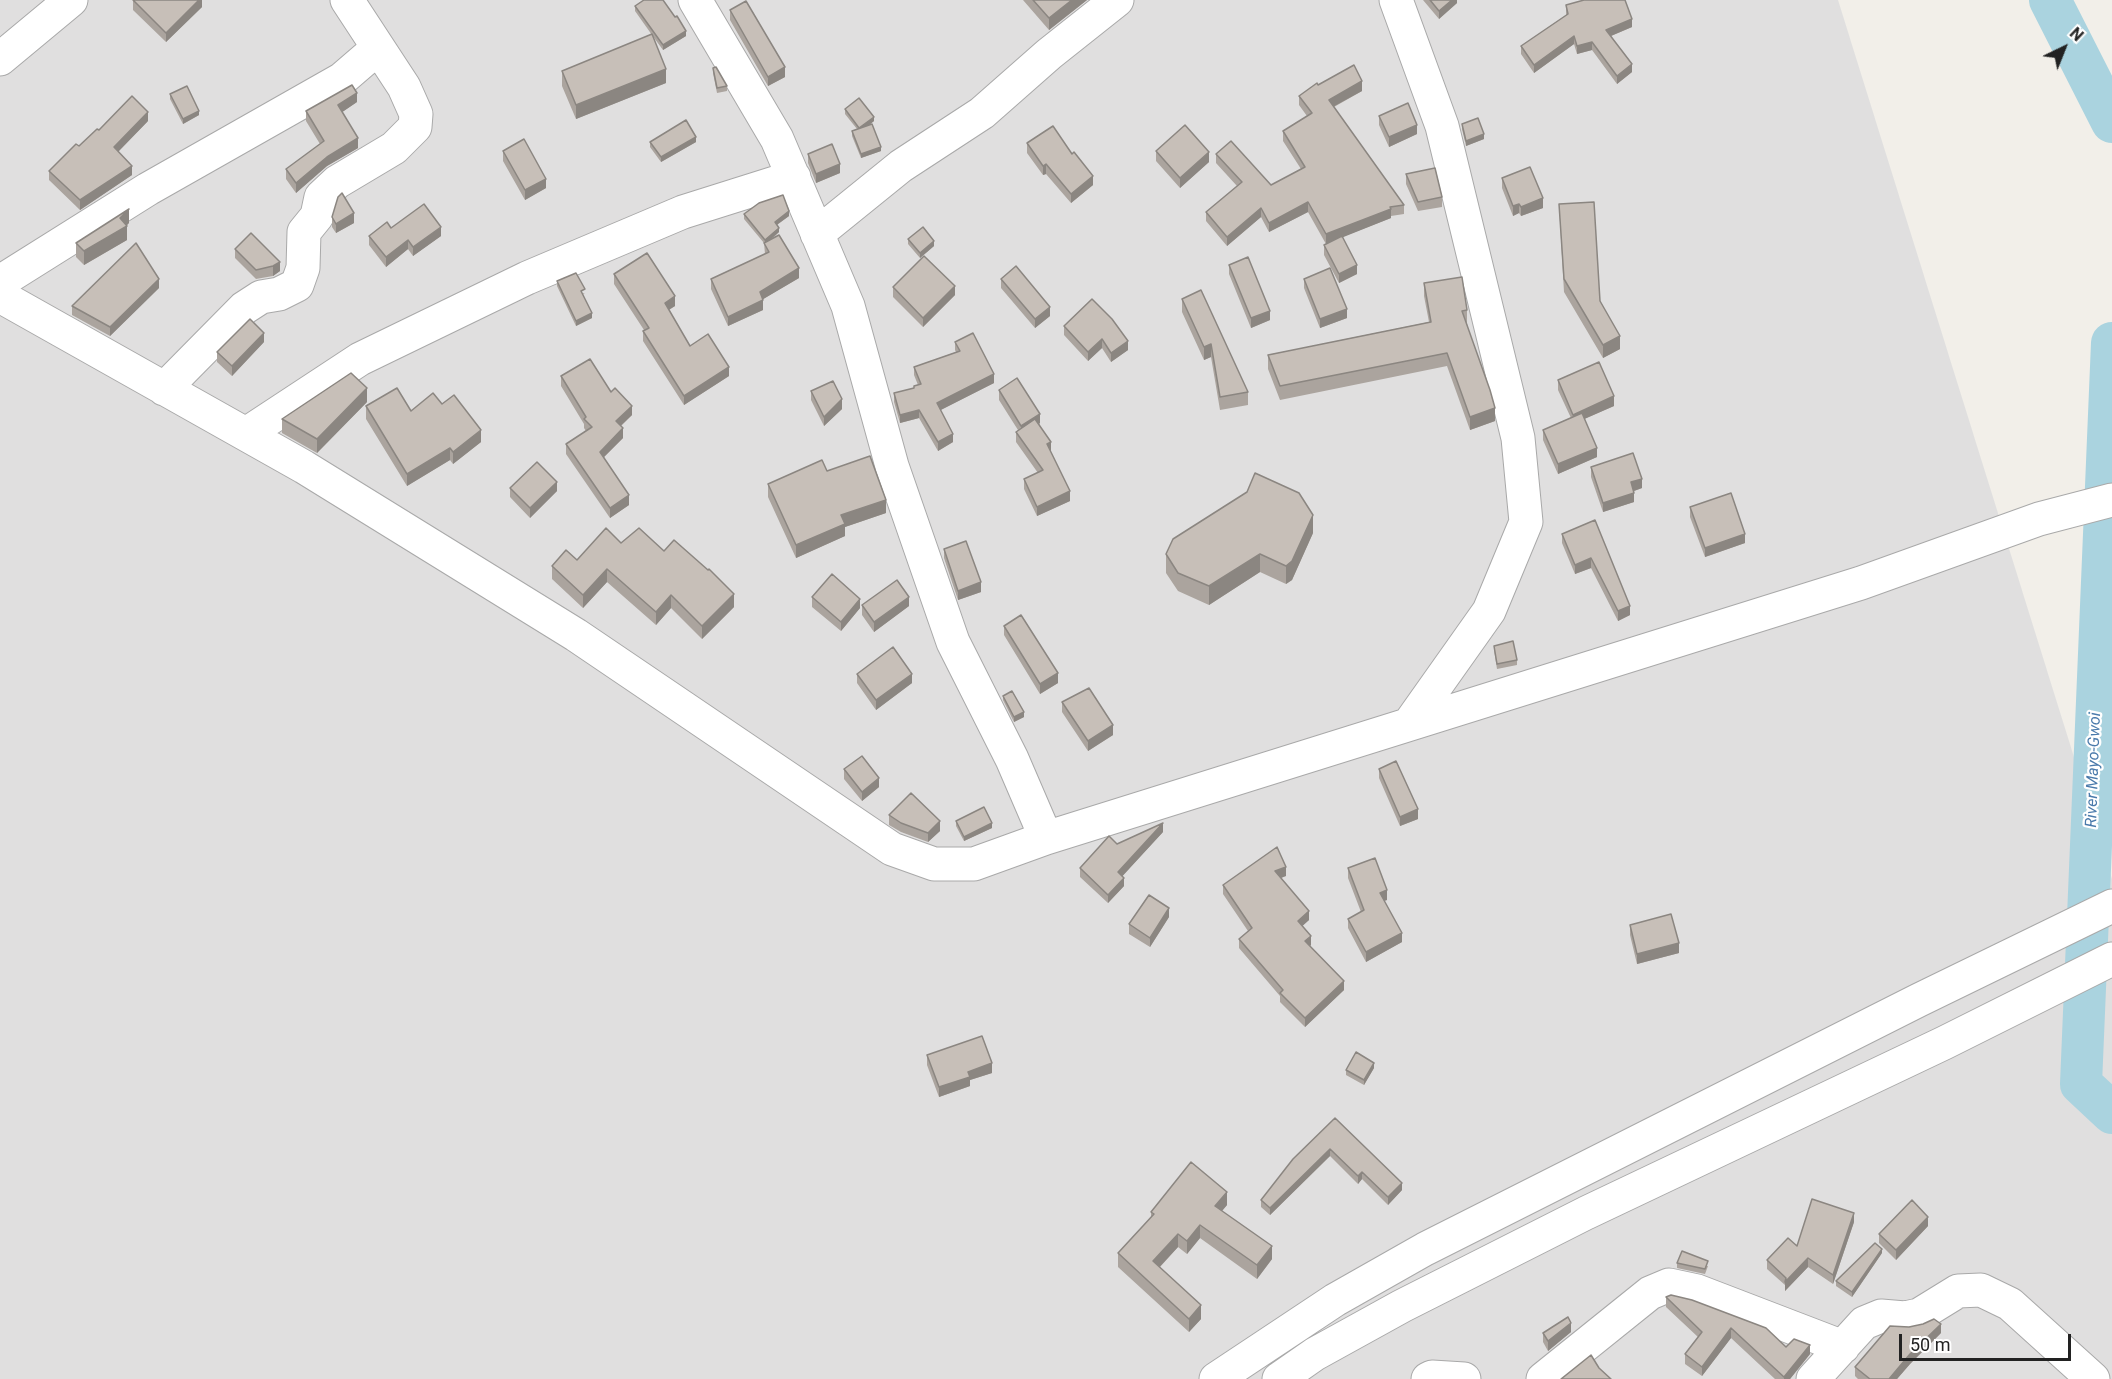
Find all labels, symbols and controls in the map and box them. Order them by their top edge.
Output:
north arrow [2034,18,2094,78]
text: N [2066,24,2087,45]
water label: River Mayo-Gwoi [2082,712,2106,828]
scale bar [1902,1322,2074,1360]
text: 50 m [1910,1334,1950,1355]

